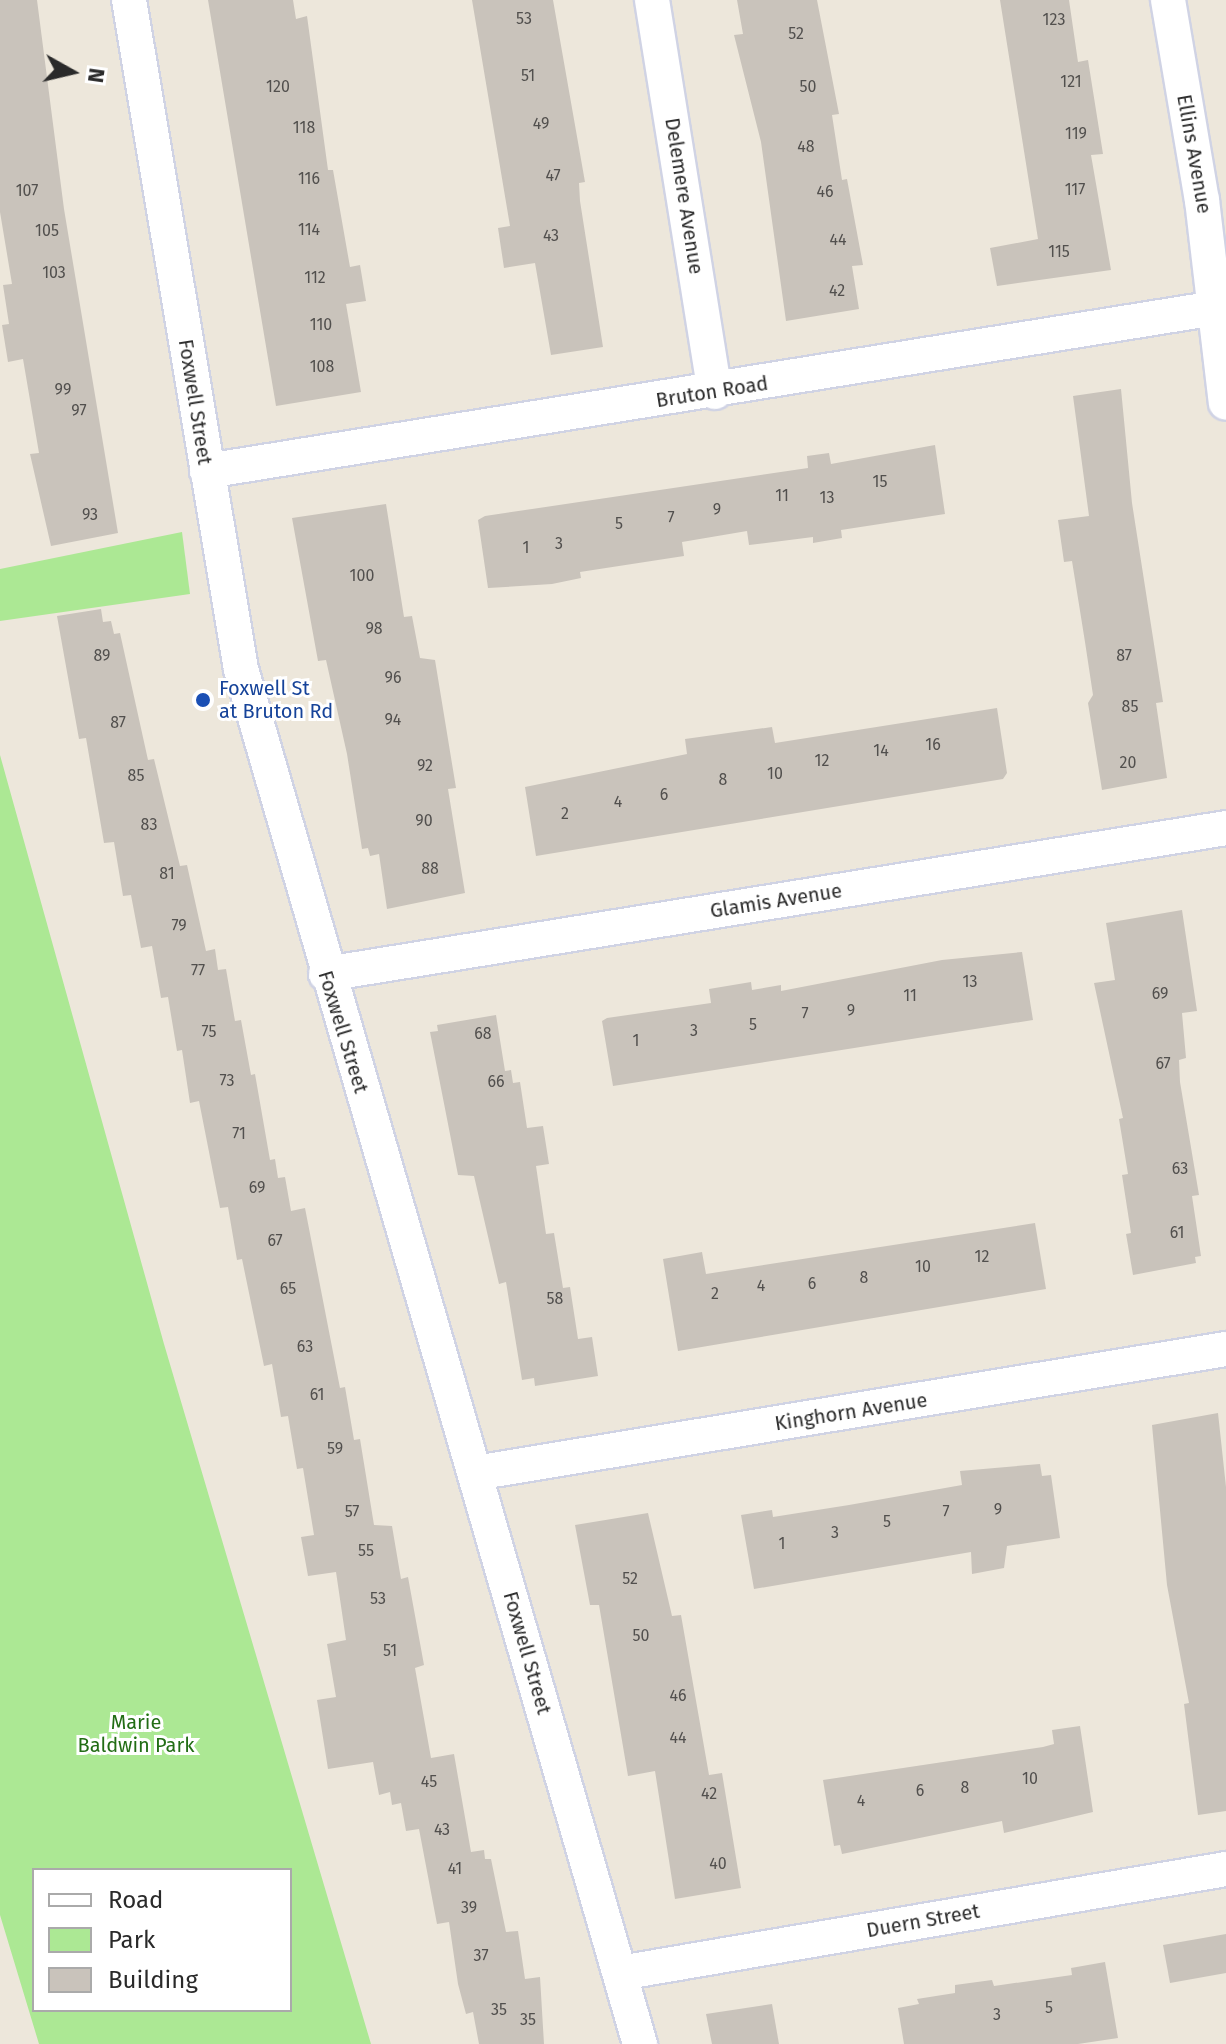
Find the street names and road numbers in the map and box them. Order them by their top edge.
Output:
street label: Ellins Avenue [1172,93,1216,215]
street label: Delemere Avenue [660,116,708,276]
street label: Foxwell Street [173,337,217,467]
street label: Bruton Road [654,371,770,413]
street label: Glamis Avenue [708,879,844,923]
street label: Foxwell Street [313,968,373,1096]
street label: Kinghorn Avenue [773,1388,929,1436]
street label: Foxwell Street [498,1589,556,1717]
street label: Duern Street [865,1899,981,1943]

